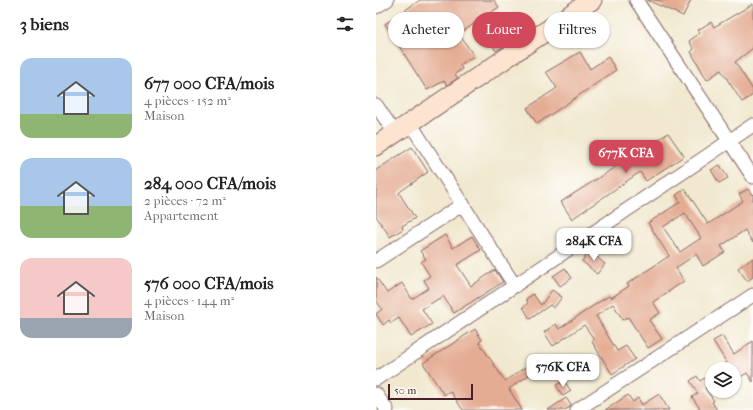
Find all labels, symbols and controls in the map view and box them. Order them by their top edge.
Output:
chip: Acheter [388,12,464,48]
chip: Louer [472,12,536,48]
chip: Filtres [544,12,610,48]
icon: filters [334,13,356,35]
text: 3 biens [20,14,69,34]
text: 677 000 CFA/mois [144,73,274,93]
icon: home [52,74,100,122]
text: 4 pièces · 152 m² [144,93,231,108]
text: Maison [144,108,185,123]
pin: 677K CFA [585,140,667,174]
text: 677K CFA [598,145,654,160]
text: 284 000 CFA/mois [144,173,276,193]
icon: home [52,174,100,222]
text: 2 pièces · 72 m² [144,193,226,208]
text: Appartement [144,208,219,223]
pin: 284K CFA [553,228,635,262]
text: 284K CFA [565,233,623,248]
text: 576 000 CFA/mois [144,273,274,293]
icon: home [52,274,100,322]
text: 4 pièces · 144 m² [144,293,234,308]
text: Maison [144,308,185,323]
pin: 576K CFA [522,354,604,388]
text: 576K CFA [535,359,591,374]
map controls [705,362,741,398]
button: layers [705,362,741,398]
scale bar [388,382,473,401]
text: 50 m [394,384,416,397]

